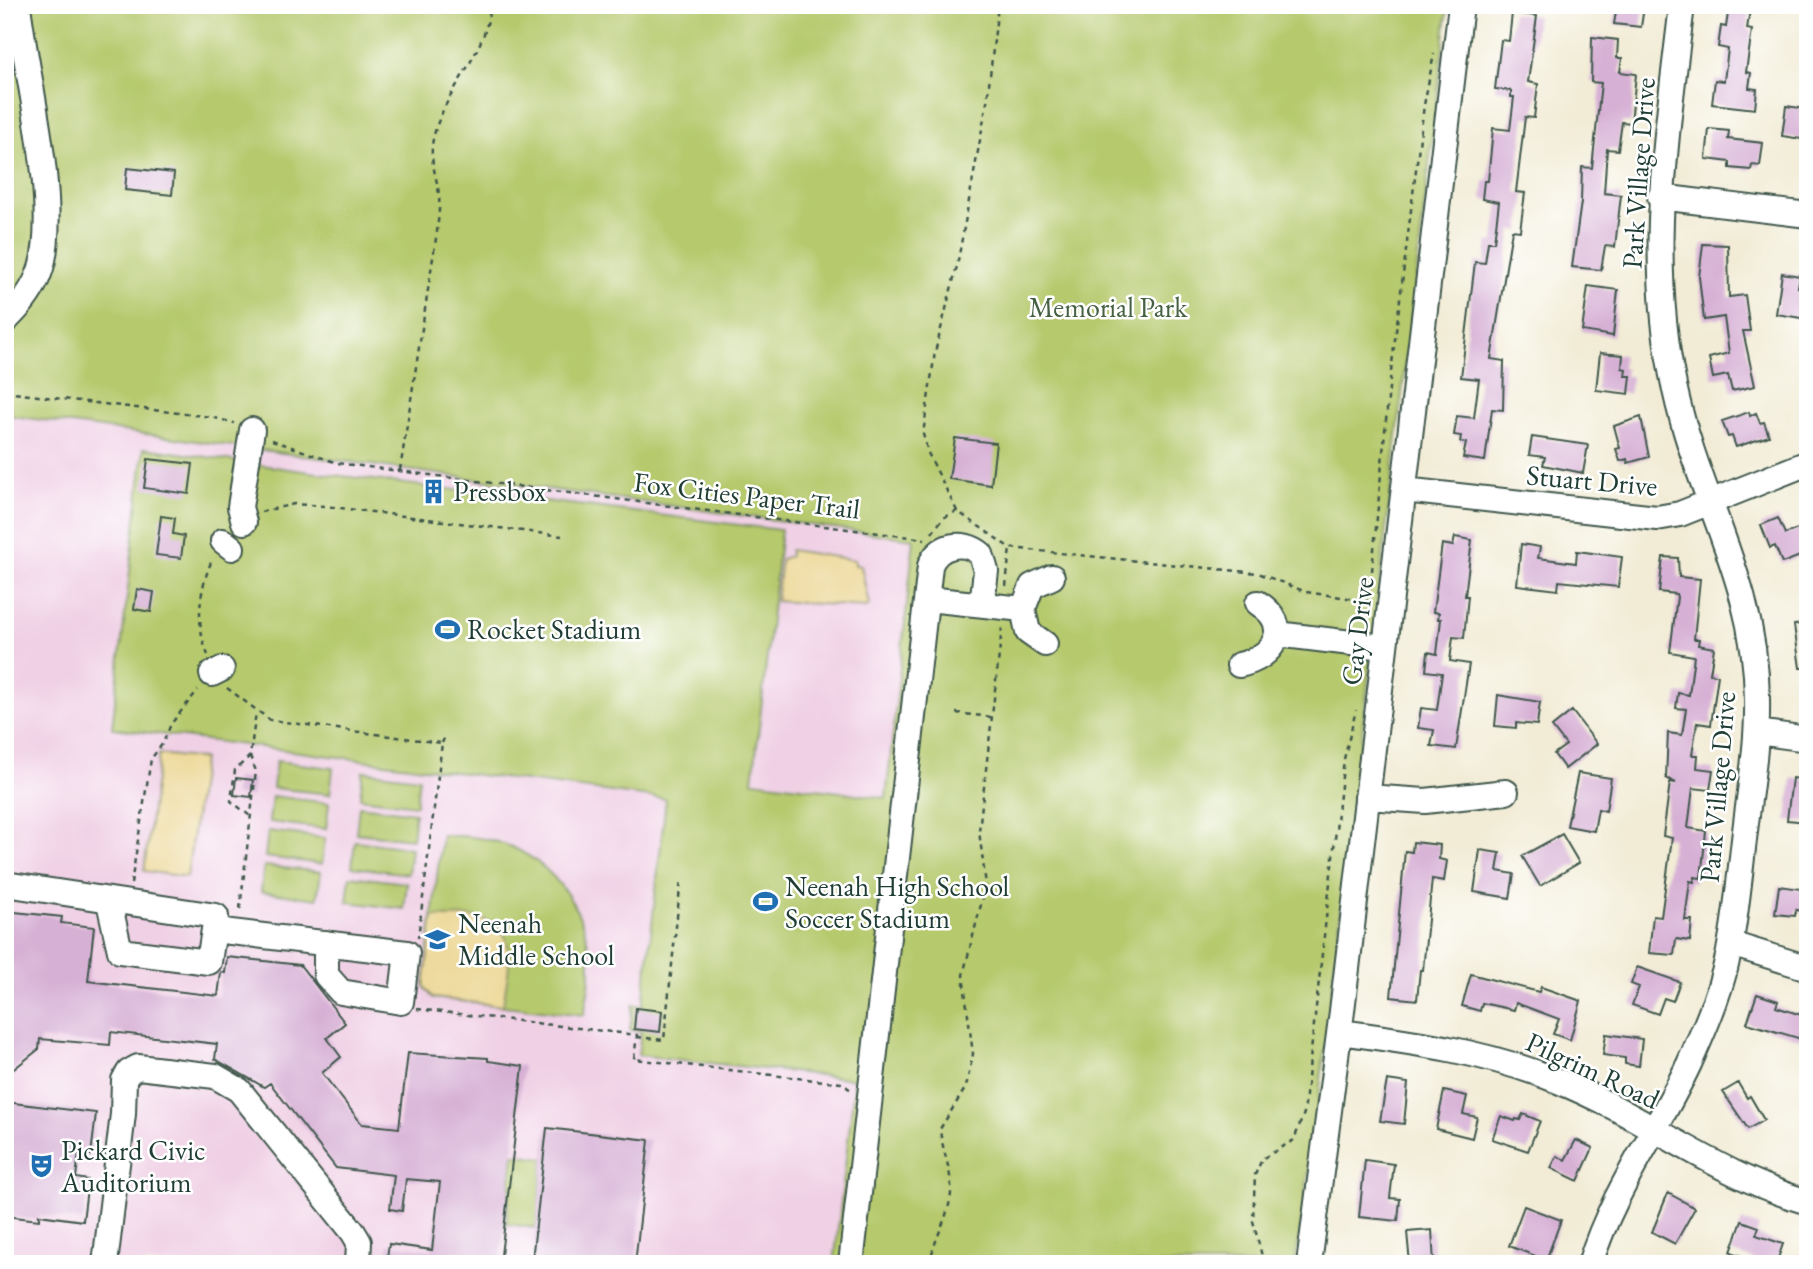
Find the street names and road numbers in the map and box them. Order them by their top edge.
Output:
street label: Park Village Drive [1613,76,1663,270]
street label: Stuart Drive [1525,456,1659,504]
street label: Fox Cities Paper Trail [632,463,862,527]
street label: Gay Drive [1332,575,1382,687]
street label: Park Village Drive [1691,690,1743,884]
street label: Pilgrim Road [1520,1023,1666,1117]

